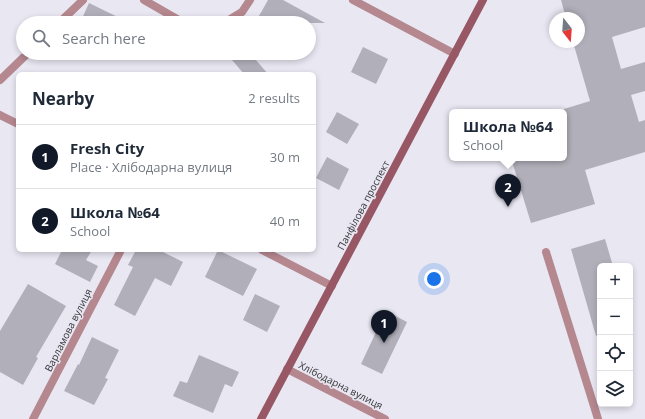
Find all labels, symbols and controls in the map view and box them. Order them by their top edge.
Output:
north arrow [549,12,585,48]
search box [16,16,316,60]
icon: search [30,27,52,49]
text: Search here [62,28,146,48]
text: Nearby [32,87,94,110]
text: 2 results [248,89,300,107]
popup [449,109,567,161]
text: Школа №64 [463,116,553,136]
text: School [463,136,503,154]
text: Fresh City [70,138,144,158]
text: 1 [41,148,49,166]
text: 30 m [270,148,300,166]
text: Place · Хлібодарна вулиця [70,158,232,176]
street label: Панфілова проспект [334,158,393,252]
pin: 2 [495,174,521,207]
text: Школа №64 [70,202,160,222]
text: 2 [41,212,49,230]
text: 40 m [270,212,300,230]
text: School [70,222,110,240]
map controls [597,263,633,407]
button: + [597,263,633,299]
your location [424,269,444,289]
street label: Варламова вулиця [41,286,95,374]
button: − [597,299,633,335]
pin: 1 [371,310,397,343]
button: locate [597,335,633,371]
street label: Хлібодарна вулиця [297,358,385,412]
button: layers [597,371,633,407]

